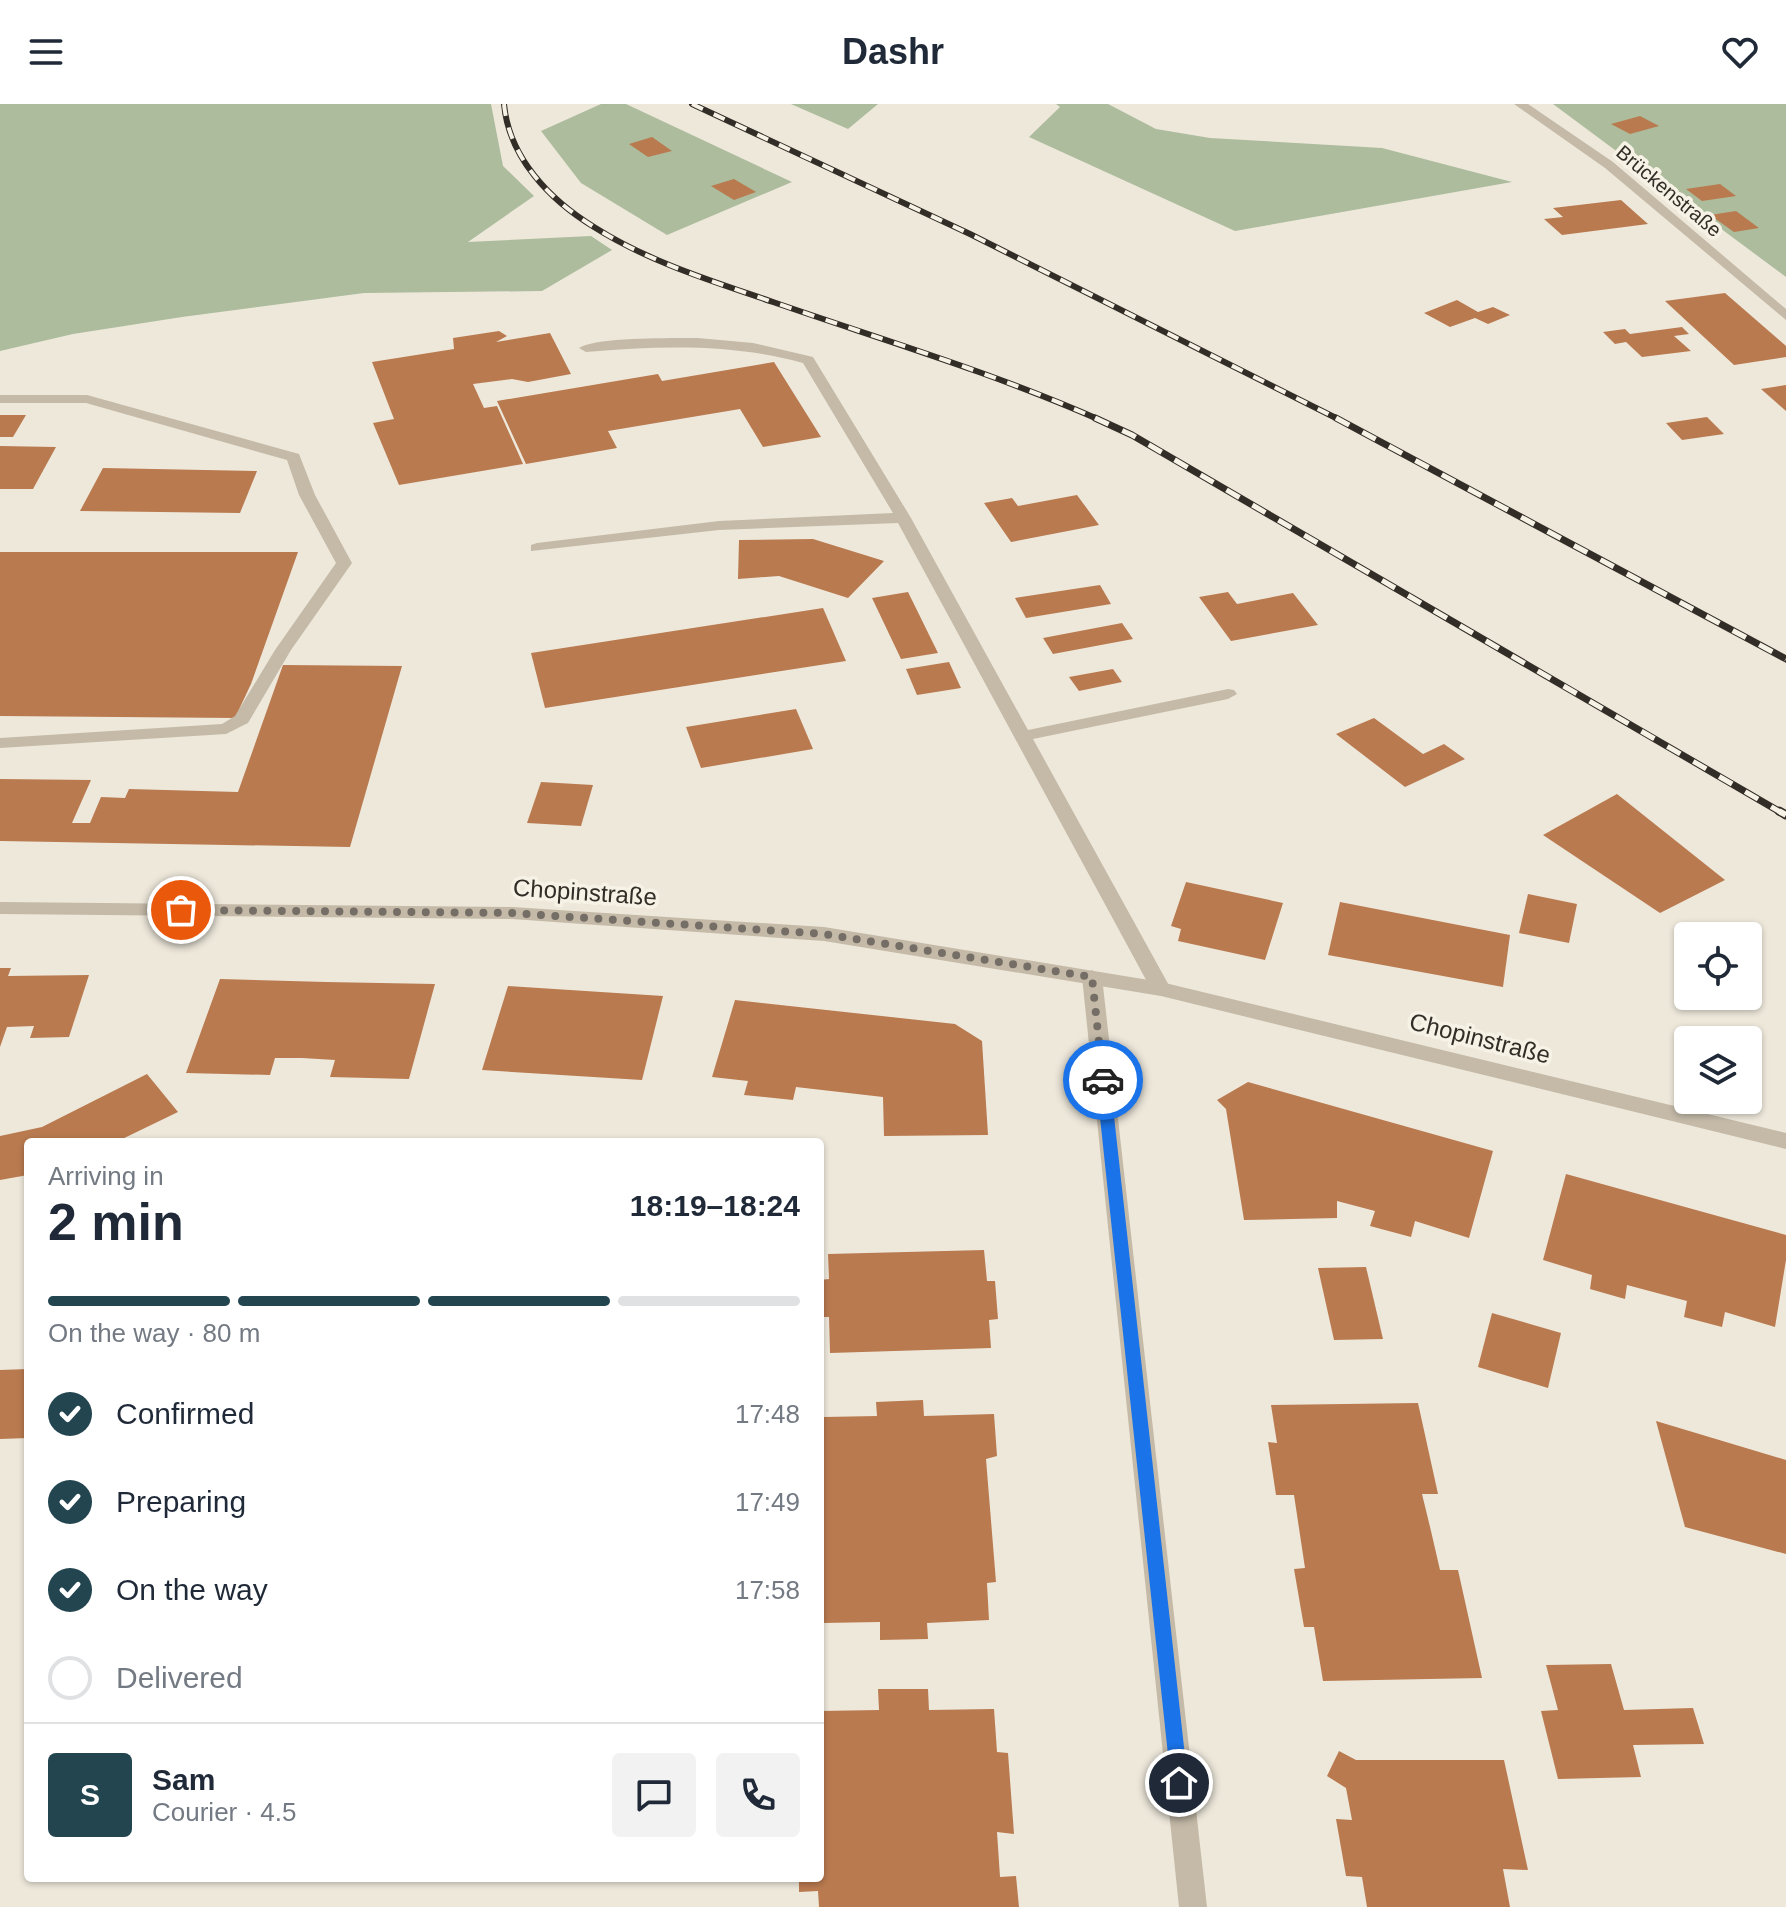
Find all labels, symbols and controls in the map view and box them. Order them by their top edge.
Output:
icon: menu [24,30,68,74]
icon: heart [1718,30,1762,74]
text: Dashr [842,31,944,72]
street label: Brückenstraße [1612,141,1726,241]
street label: Chopinstraße [512,874,658,910]
pin [147,876,215,944]
icon: bag [159,888,203,932]
map controls [1674,922,1762,1114]
button: locate [1674,922,1762,1010]
street label: Chopinstraße [1407,1007,1553,1069]
button: layers [1674,1026,1762,1114]
courier [1063,1040,1143,1120]
icon: car [1081,1058,1125,1102]
text: Arriving in [48,1161,164,1191]
text: 18:19–18:24 [630,1189,800,1222]
text: 2 min [48,1193,184,1251]
text: On the way · 80 m [48,1318,260,1348]
icon: check [48,1392,92,1436]
text: Confirmed [116,1397,254,1430]
text: 17:48 [735,1399,800,1429]
icon: check [48,1480,92,1524]
text: Preparing [116,1485,246,1518]
text: 17:49 [735,1487,800,1517]
icon: check [48,1568,92,1612]
text: On the way [116,1573,268,1606]
text: 17:58 [735,1575,800,1605]
text: Delivered [116,1661,243,1694]
pin [1145,1749,1213,1817]
button: chat [612,1753,696,1837]
button: phone [716,1753,800,1837]
icon: home [1157,1761,1201,1805]
text: Sam [152,1763,215,1796]
text: S [80,1778,100,1811]
text: Courier · 4.5 [152,1797,297,1827]

